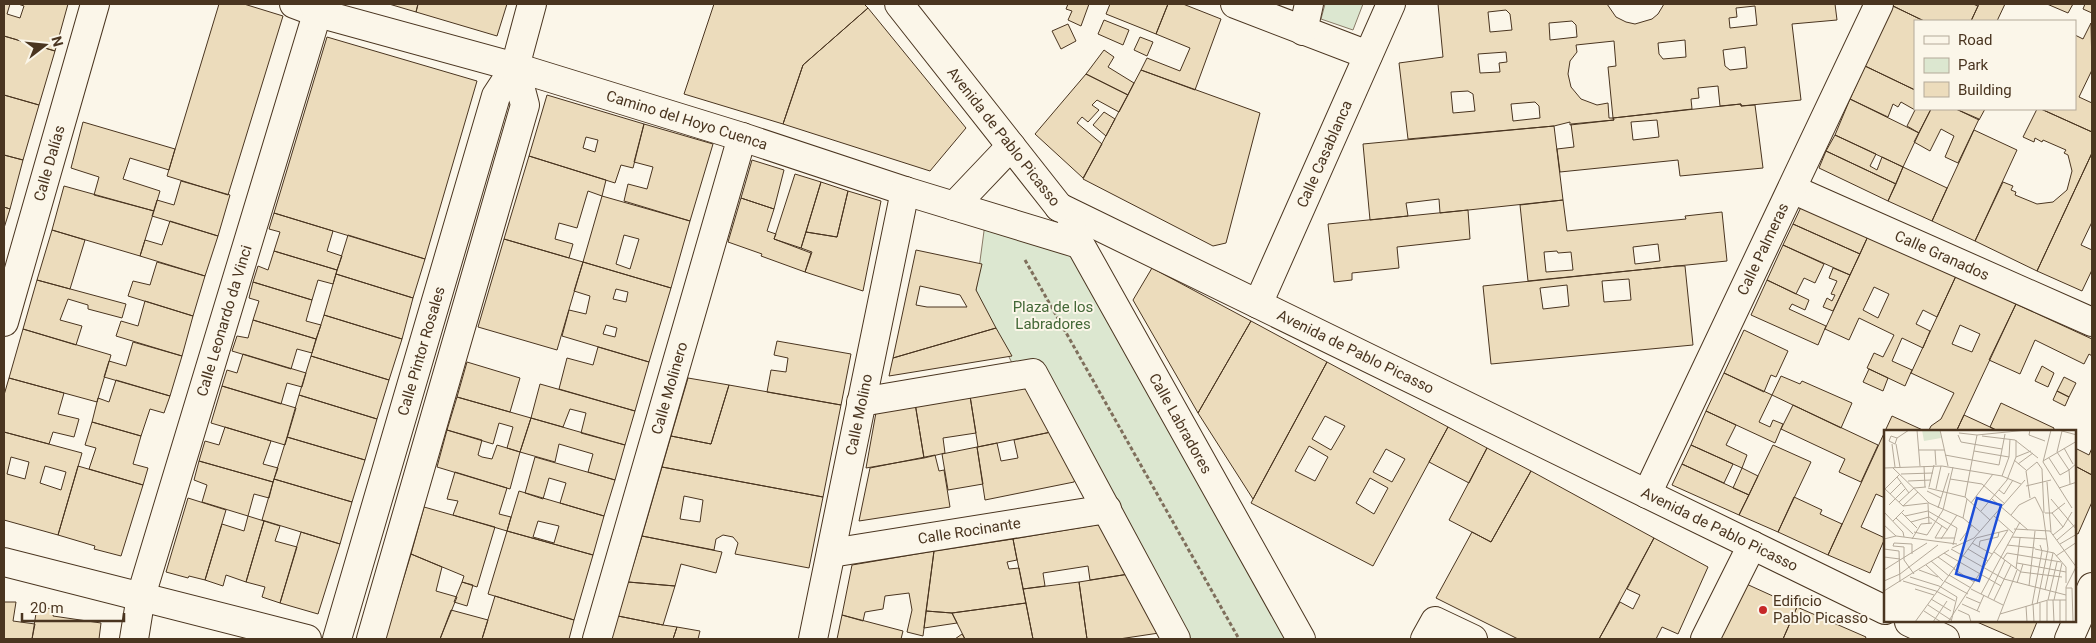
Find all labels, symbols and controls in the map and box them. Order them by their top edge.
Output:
north arrow [20,20,70,70]
legend [1914,20,2076,110]
text: Road [1958,31,1992,49]
text: N [48,34,67,48]
text: Park [1958,56,1989,74]
street label: Avenida de Pablo Picasso [943,64,1064,210]
text: Building [1958,81,2012,99]
street label: Camino del Hoyo Cuenca [604,87,770,154]
street label: Calle Casablanca [1293,98,1356,210]
street label: Calle Dalías [30,123,69,203]
street label: Calle Palmeras [1733,200,1793,298]
street label: Calle Granados [1892,227,1992,284]
street label: Calle Leonardo da Vinci [193,243,256,399]
street label: Calle Pintor Rosales [394,284,449,418]
park label: Plaza de los Labradores [1013,298,1093,333]
street label: Avenida de Pablo Picasso [1274,306,1437,398]
street label: Calle Molinero [648,340,691,437]
street label: Calle Labradores [1145,370,1216,477]
street label: Calle Molino [842,372,876,457]
inset map [1884,430,2076,623]
street label: Avenida de Pablo Picasso [1638,483,1801,575]
street label: Calle Rocinante [917,514,1022,548]
scale bar [22,590,125,622]
place label: Edificio Pablo Picasso [1773,592,1868,627]
text: 20 m [30,599,64,617]
marker: Edificio Pablo Picasso [1757,604,1769,616]

